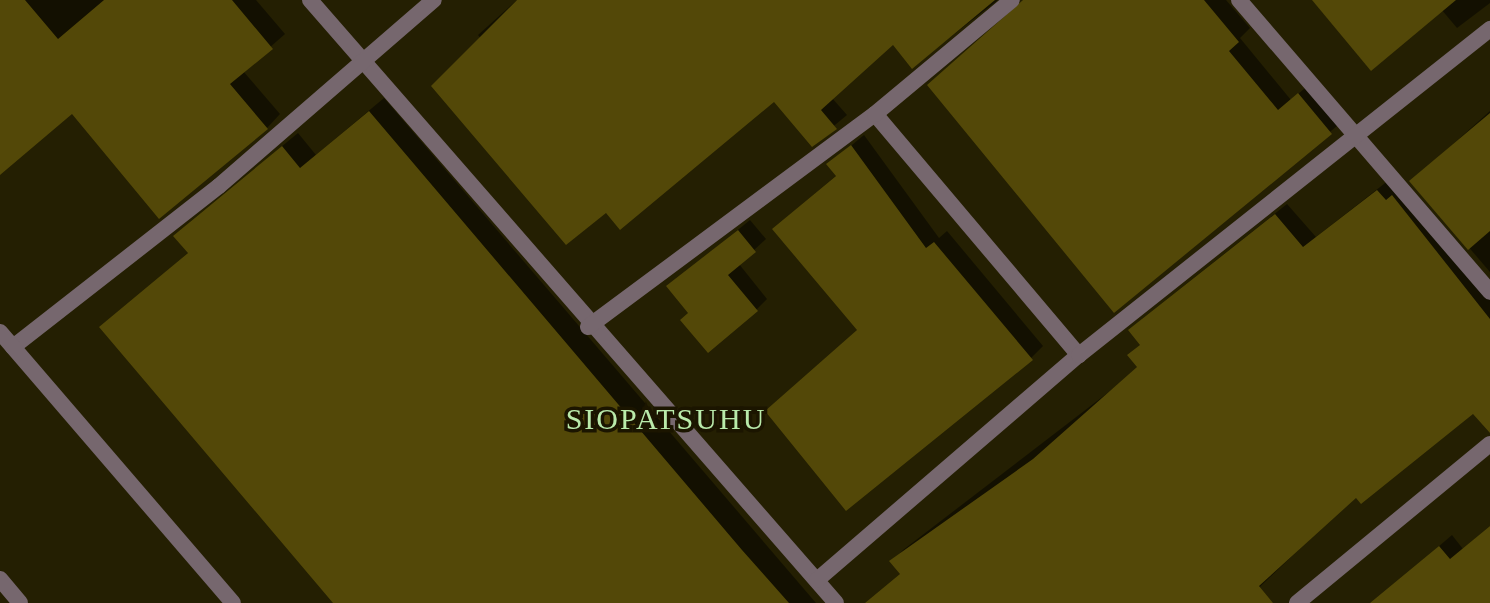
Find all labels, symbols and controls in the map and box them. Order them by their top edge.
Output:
district label: SIOPATSUHU [566,401,766,437]

